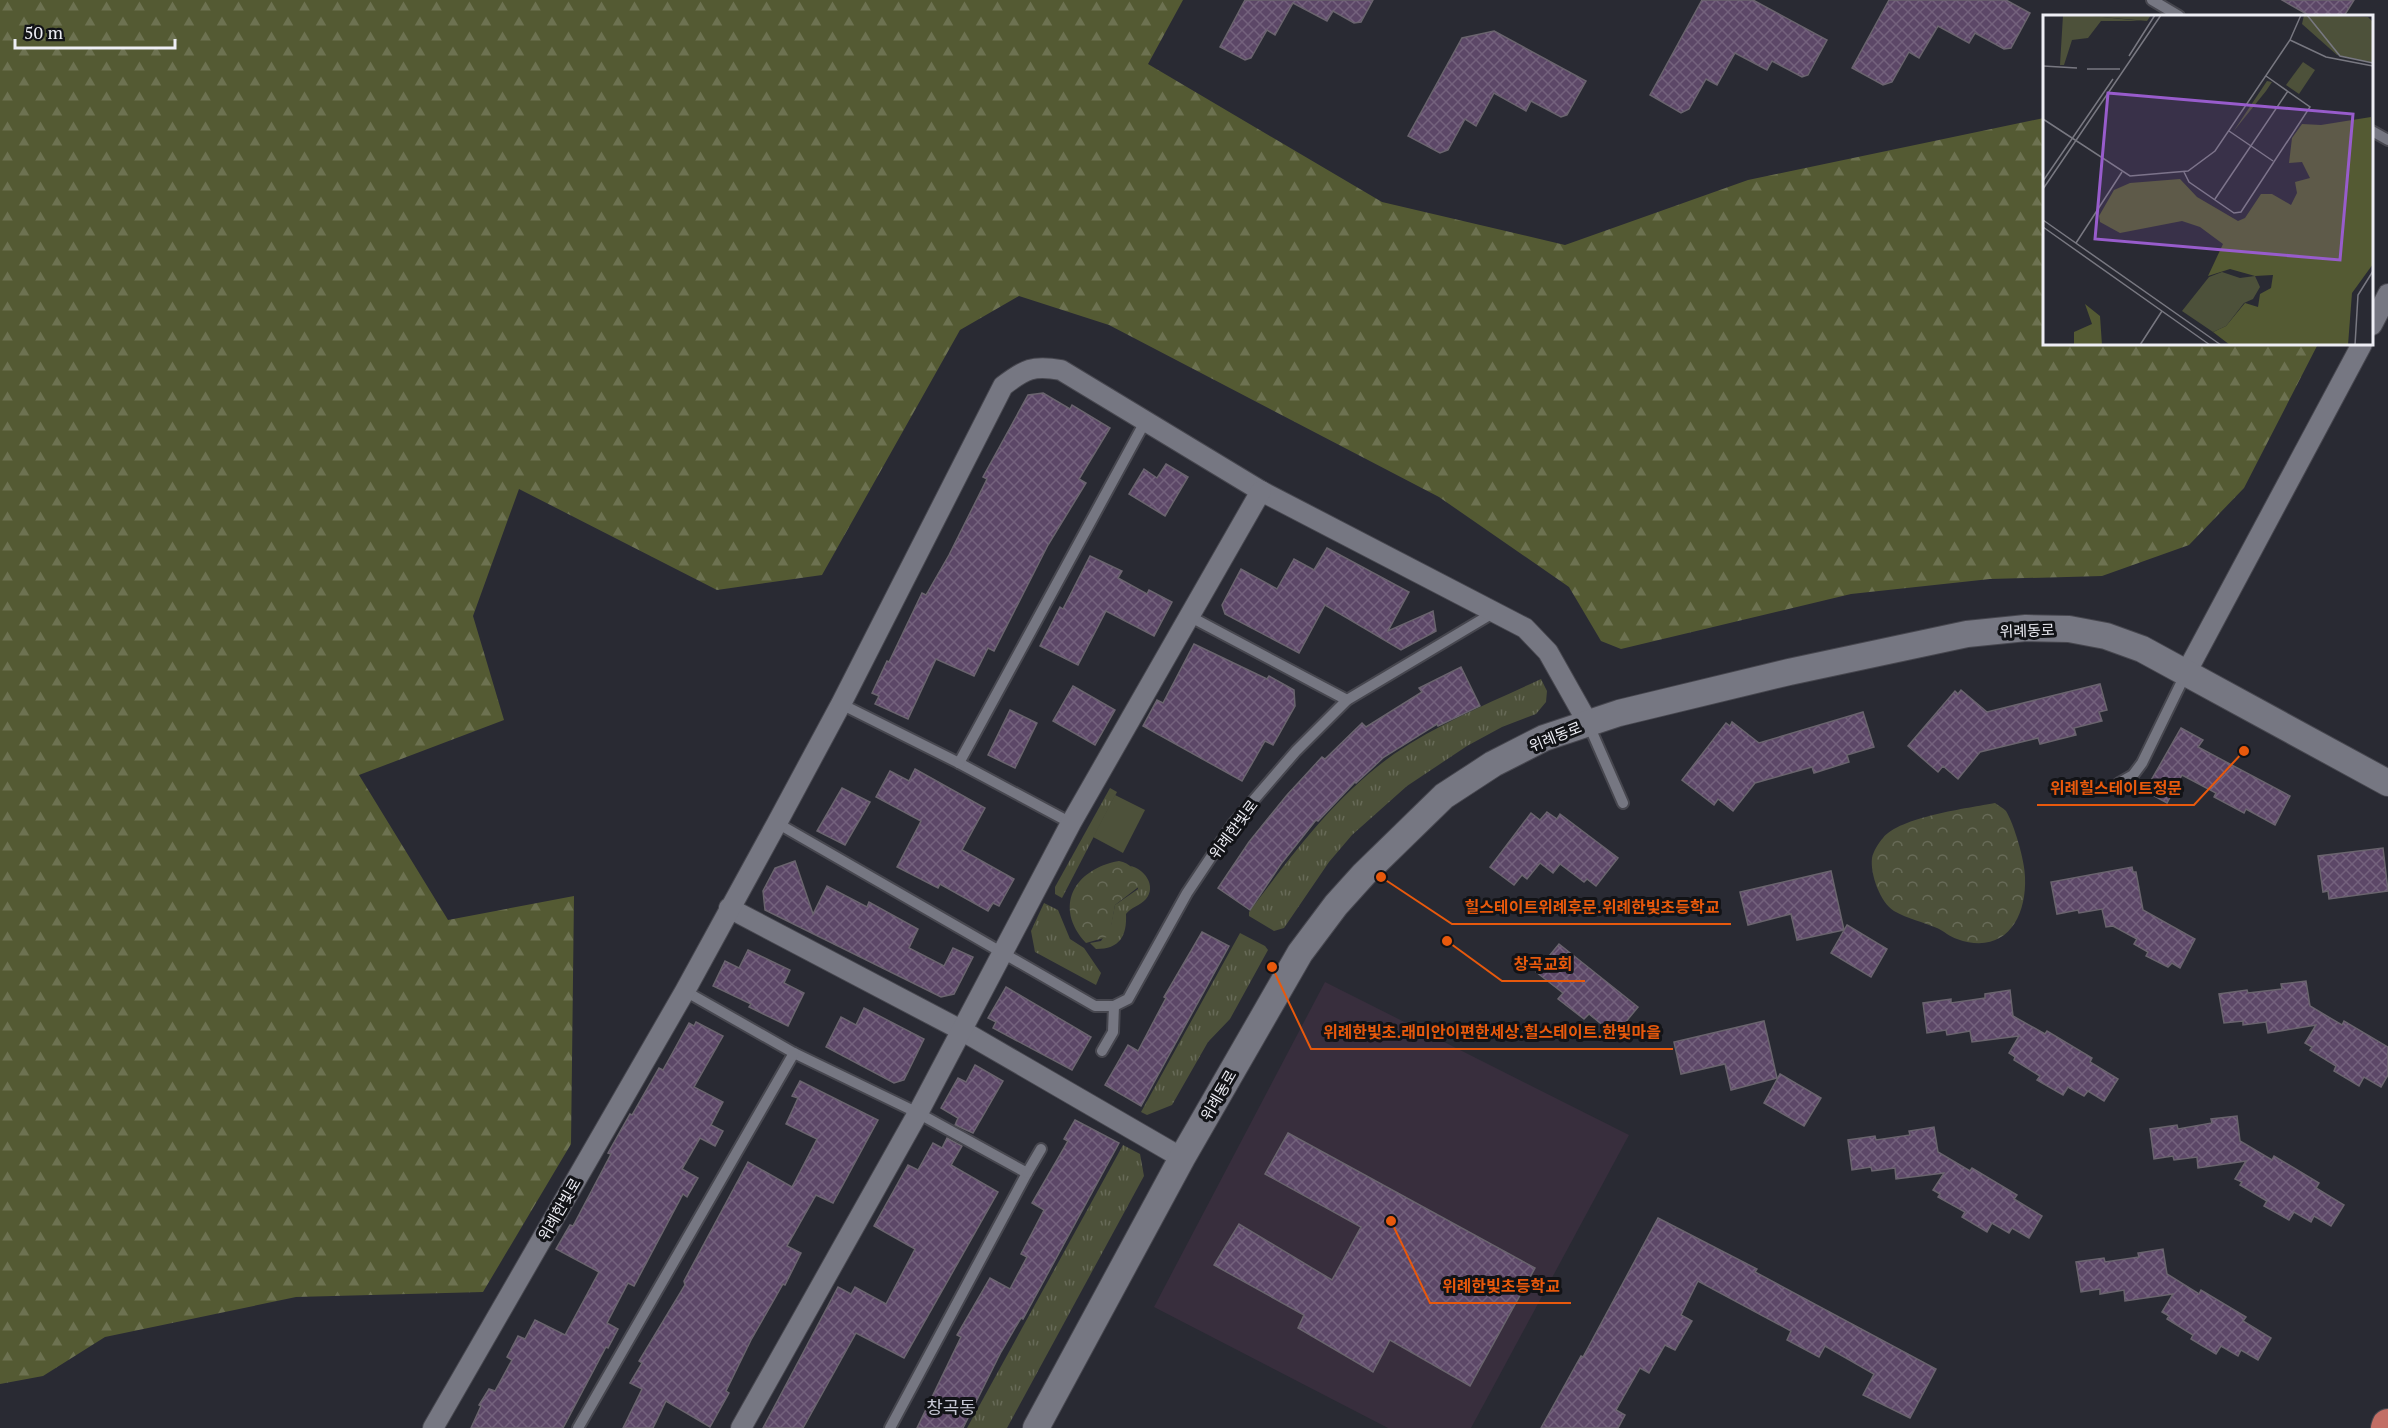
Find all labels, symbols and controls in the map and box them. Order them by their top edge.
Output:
scale bar [15,12,176,50]
inset map [2043,15,2373,345]
text: 50 m [24,20,64,44]
street label: 위례동로 [1999,619,2055,641]
street label: 위례동로 [1526,716,1584,756]
callout: 위례힐스테이트정문 [2037,771,2194,805]
text: 위례힐스테이트정문 [2050,777,2182,799]
street label: 위례한빛로 [1204,795,1262,863]
callout: 힐스테이트위례후문.위례한빛초등학교 [1452,890,1731,924]
text: 힐스테이트위례후문.위례한빛초등학교 [1465,896,1720,918]
callout: 창곡교회 [1502,947,1585,981]
text: 창곡교회 [1514,953,1572,975]
callout: 위례한빛초.래미안이편한세상.힐스테이트.한빛마을 [1311,1015,1673,1049]
text: 위례한빛초.래미안이편한세상.힐스테이트.한빛마을 [1323,1021,1661,1043]
street label: 위례동로 [1196,1066,1240,1124]
street label: 위례한빛로 [533,1174,585,1244]
callout: 위례한빛초등학교 [1430,1269,1571,1303]
text: 위례한빛초등학교 [1442,1275,1560,1297]
district label: 창곡동 [926,1395,976,1419]

